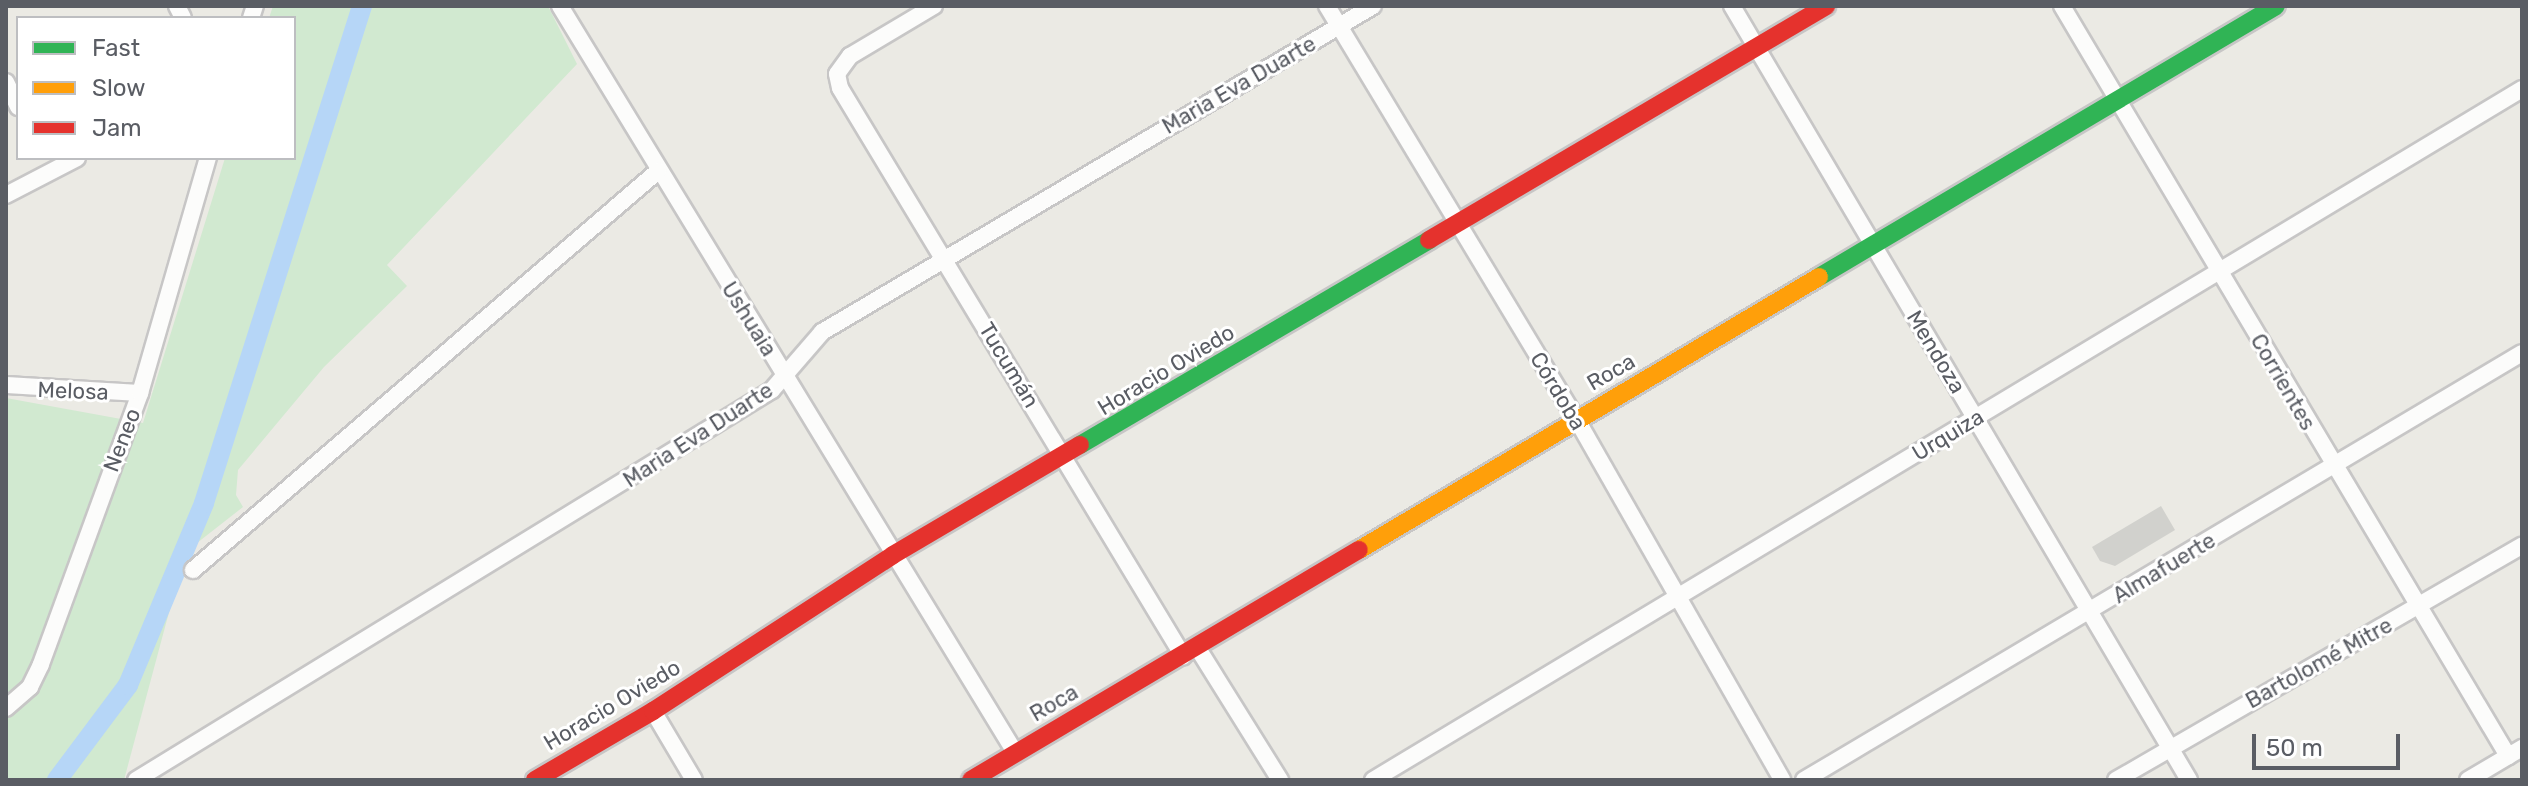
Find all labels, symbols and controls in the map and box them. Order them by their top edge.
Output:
legend [16,16,296,160]
street label: Maria Eva Duarte [1158,30,1320,140]
text: Fast [92,34,140,62]
text: Slow [92,74,145,102]
text: Jam [92,114,142,142]
street label: Ushuaia [716,277,782,361]
street label: Mendoza [1901,306,1971,398]
street label: Tucumán [973,318,1045,412]
street label: Horacio Oviedo [1093,319,1239,421]
street label: Corrientes [2245,329,2321,435]
street label: Córdoba [1524,347,1592,435]
street label: Roca [1582,348,1640,396]
street label: Melosa [37,377,109,405]
street label: Maria Eva Duarte [618,377,778,493]
street label: Urquiza [1908,403,1988,467]
street label: Neneo [98,405,146,475]
street label: Almafuerte [2108,527,2220,609]
street label: Bartolomé Mitre [2241,612,2397,714]
street label: Horacio Oviedo [539,654,685,756]
street label: Roca [1025,679,1083,727]
scale bar [2256,718,2404,768]
text: 50 m [2266,734,2323,762]

